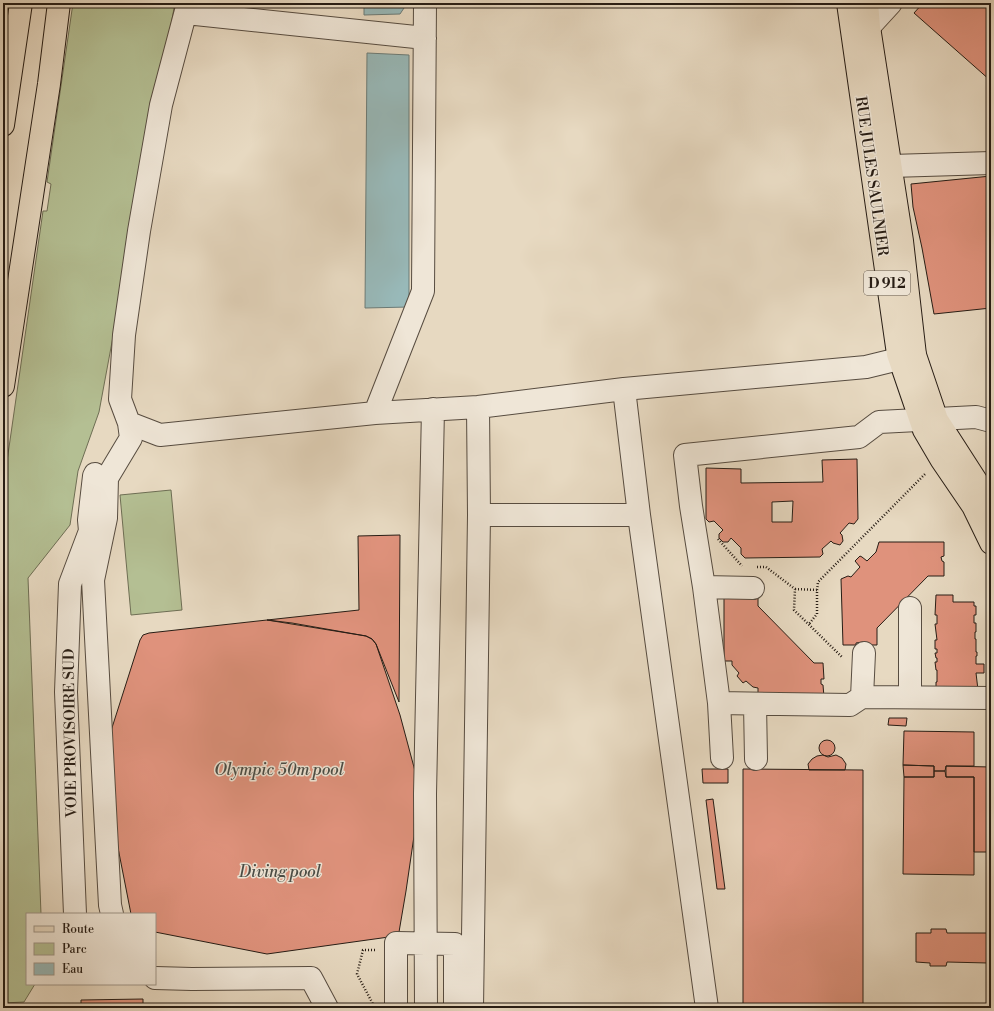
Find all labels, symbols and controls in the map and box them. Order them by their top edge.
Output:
street label: RUE JULES SAULNIER [851,95,892,258]
road number: D 912 [864,271,910,295]
street label: VOIE PROVISOIRE SUD [60,648,81,819]
water label: Olympic 50m pool [214,760,345,780]
water label: Diving pool [238,862,322,882]
legend [26,913,156,985]
text: Route [62,922,94,937]
text: Parc [62,942,87,957]
text: Eau [62,962,83,977]

